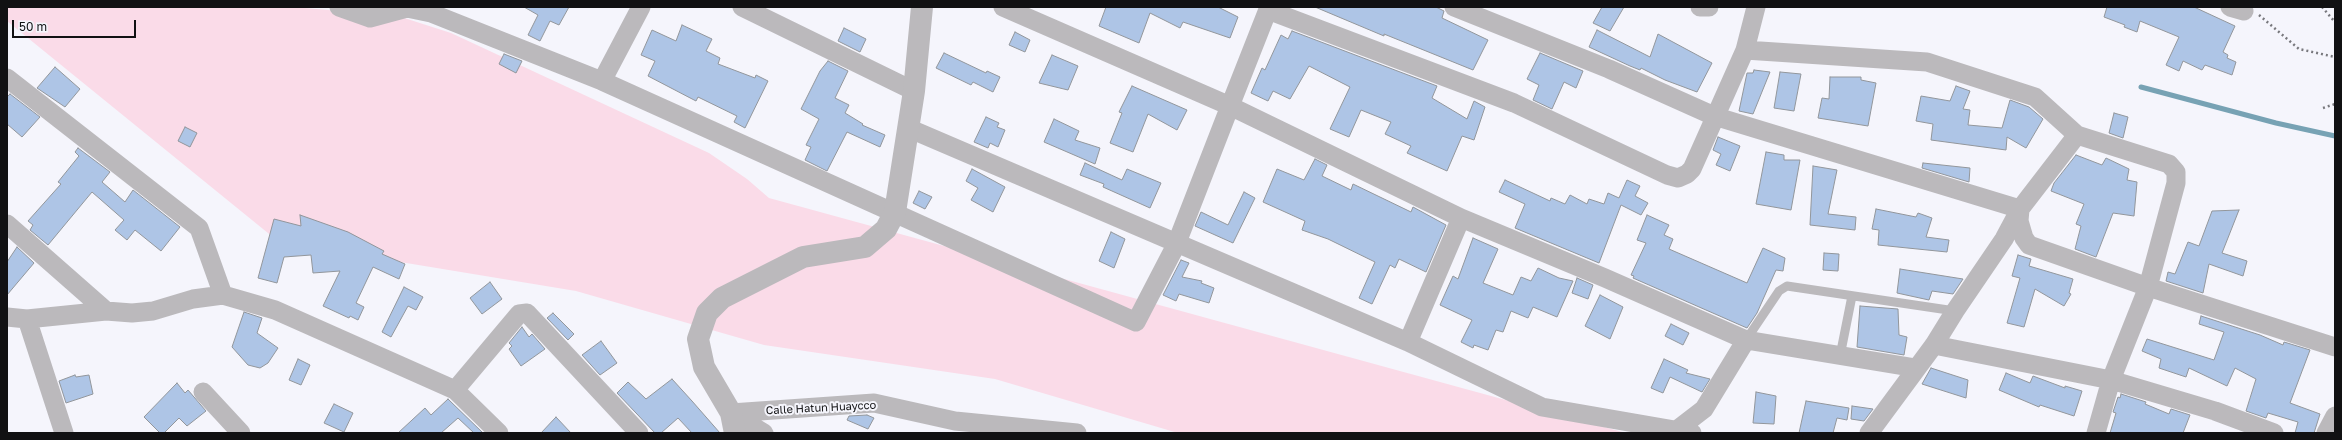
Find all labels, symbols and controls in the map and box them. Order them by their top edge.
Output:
scale bar [14,12,138,38]
text: 50 m [19,19,47,34]
street label: Calle Hatun Huaycco [766,399,876,417]

